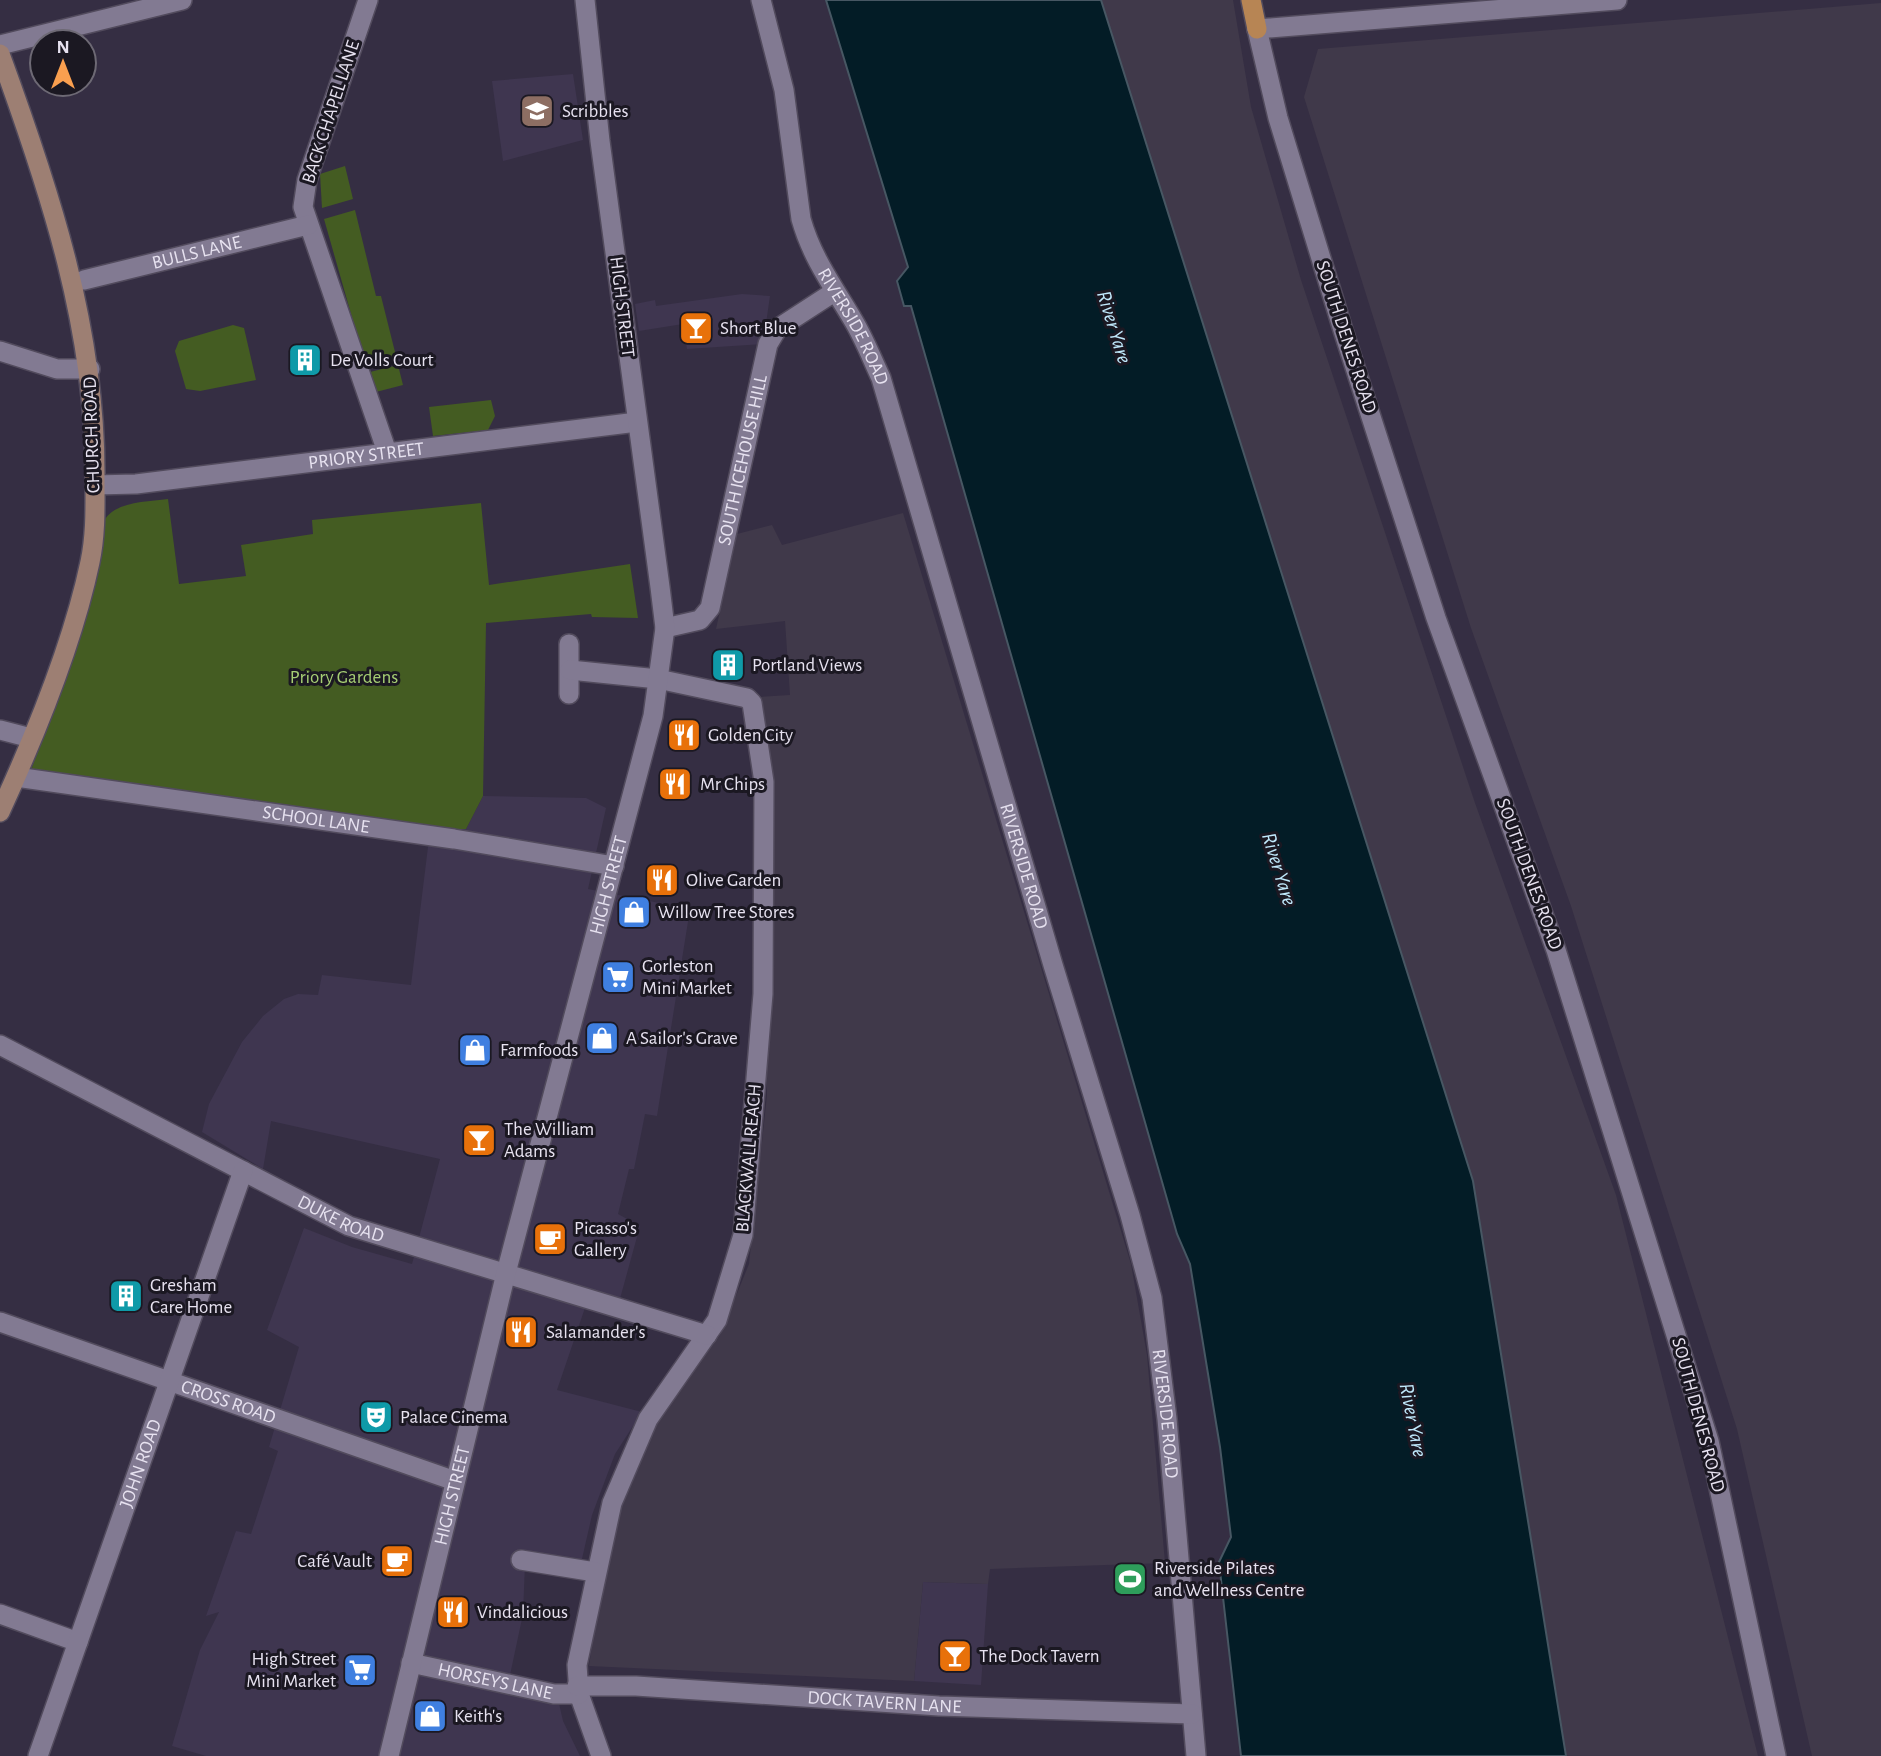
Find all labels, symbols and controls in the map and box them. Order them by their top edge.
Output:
north arrow [28,28,98,98]
text: N [56,38,70,57]
street label: BACK CHAPEL LANE [299,38,363,186]
school or university icon: Scribbles [518,92,556,130]
place label: Scribbles [562,102,628,121]
street label: BULLS LANE [150,232,243,272]
street label: HIGH STREET [606,255,638,359]
street label: SOUTH DENES ROAD [1312,258,1380,416]
street label: RIVERSIDE ROAD [814,265,892,387]
water label: River Yare [1093,288,1135,366]
bar icon: Short Blue [677,309,715,347]
place label: Short Blue [720,319,796,338]
building icon: De Volls Court [286,341,324,379]
place label: De Volls Court [330,351,433,370]
street label: SOUTH ICEHOUSE HILL [715,373,770,547]
street label: CHURCH ROAD [80,376,104,494]
street label: PRIORY STREET [307,439,425,472]
building icon: Portland Views [709,646,747,684]
place label: Portland Views [752,656,862,675]
park label: Priory Gardens [290,668,398,687]
restaurant icon: Golden City [665,716,703,754]
place label: Golden City [708,726,793,745]
restaurant icon: Mr Chips [656,765,694,803]
place label: Mr Chips [700,775,765,794]
street label: SOUTH DENES ROAD [1493,796,1565,952]
street label: RIVERSIDE ROAD [997,801,1051,931]
street label: SCHOOL LANE [261,803,371,836]
water label: River Yare [1258,830,1300,908]
street label: HIGH STREET [586,834,630,937]
restaurant icon: Olive Garden [643,861,681,899]
place label: Olive Garden [686,871,781,890]
shop icon: Willow Tree Stores [615,893,653,931]
place label: Willow Tree Stores [658,903,795,922]
place label: Gorleston Mini Market [642,957,732,998]
supermarket icon: Gorleston Mini Market [599,958,637,996]
shop icon: A Sailor's Grave [583,1019,621,1057]
place label: A Sailor's Grave [626,1029,738,1048]
shop icon: Farmfoods [456,1031,494,1069]
place label: Farmfoods [500,1041,578,1060]
street label: BLACKWALL REACH [733,1083,765,1233]
place label: The William Adams [504,1120,594,1161]
bar icon: The William Adams [460,1121,498,1159]
street label: DUKE ROAD [295,1192,386,1246]
place label: Picasso's Gallery [574,1219,637,1260]
cafe icon: Picasso's Gallery [531,1220,569,1258]
place label: Gresham Care Home [150,1276,232,1317]
building icon: Gresham Care Home [107,1277,145,1315]
restaurant icon: Salamander's [502,1313,540,1351]
place label: Salamander's [546,1323,646,1342]
street label: SOUTH DENES ROAD [1668,1336,1728,1494]
street label: RIVERSIDE ROAD [1149,1348,1182,1479]
street label: CROSS ROAD [179,1377,278,1427]
water label: River Yare [1396,1381,1430,1459]
theatre icon: Palace Cinema [357,1398,395,1436]
place label: Palace Cinema [400,1408,508,1427]
street label: JOHN ROAD [116,1417,165,1510]
street label: HIGH STREET [431,1444,473,1547]
cafe icon: Café Vault [378,1542,416,1580]
place label: Café Vault [297,1552,372,1571]
place label: Riverside Pilates and Wellness Centre [1154,1559,1304,1600]
sports icon: Riverside Pilates and Wellness Centre [1111,1560,1149,1598]
restaurant icon: Vindalicious [434,1593,472,1631]
place label: Vindalicious [477,1603,568,1622]
bar icon: The Dock Tavern [936,1637,974,1675]
place label: The Dock Tavern [979,1647,1100,1666]
place label: High Street Mini Market [246,1650,336,1691]
supermarket icon: High Street Mini Market [341,1651,379,1689]
street label: HORSEYS LANE [436,1660,554,1703]
street label: DOCK TAVERN LANE [807,1688,962,1716]
shop icon: Keith's [411,1697,449,1735]
place label: Keith's [454,1707,502,1726]

